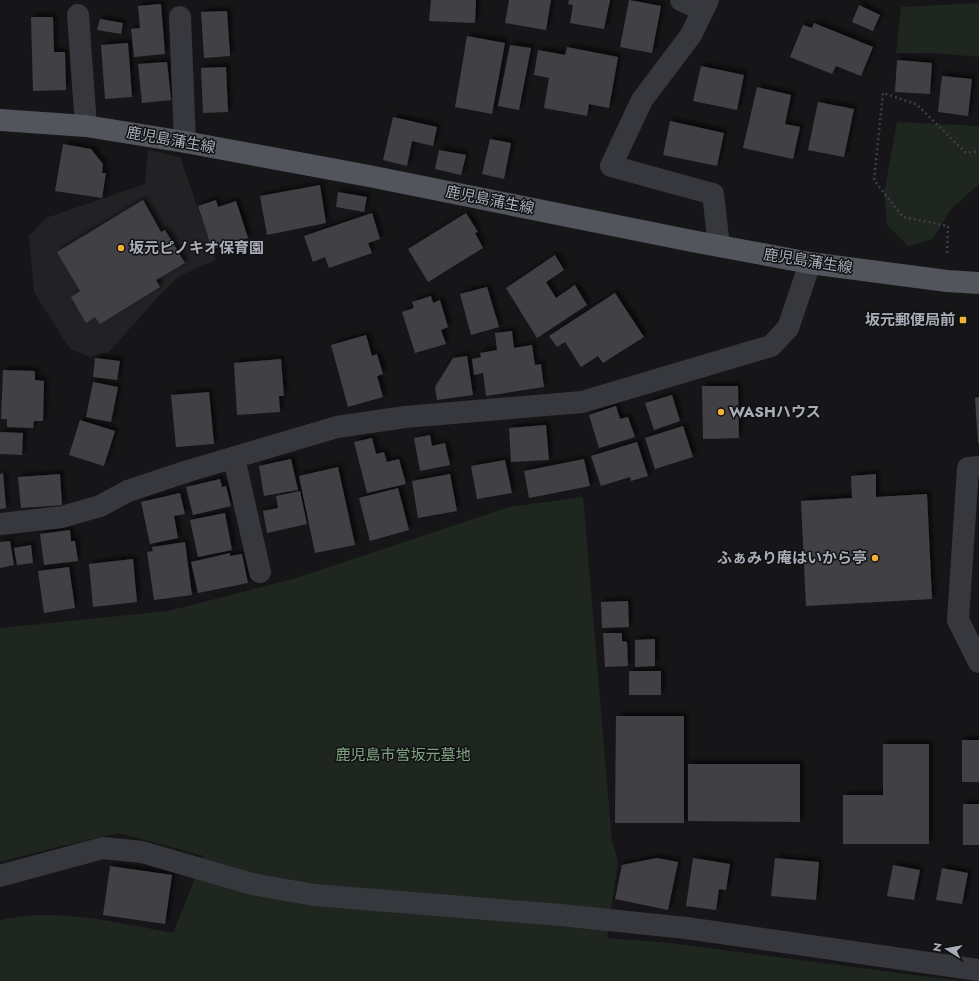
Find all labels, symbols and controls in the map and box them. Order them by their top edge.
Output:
street label: 鹿児島蒲生線 [125,121,217,159]
street label: 鹿児島蒲生線 [444,181,536,219]
place label: 坂元ピノキオ保育園 [129,237,264,259]
marker: 坂元ピノキオ保育園 [116,243,126,253]
street label: 鹿児島蒲生線 [762,243,854,279]
place label: 坂元郵便局前 [865,309,955,331]
marker: 坂元郵便局前 [958,315,968,325]
place label: WASHハウス [729,401,821,423]
marker: WASHハウス [716,407,726,417]
place label: ふぁみり庵はいから亭 [717,547,867,569]
marker: ふぁみり庵はいから亭 [870,553,880,563]
park label: 鹿児島市営坂元墓地 [335,744,471,766]
north arrow [927,929,967,969]
text: N [928,941,946,953]

